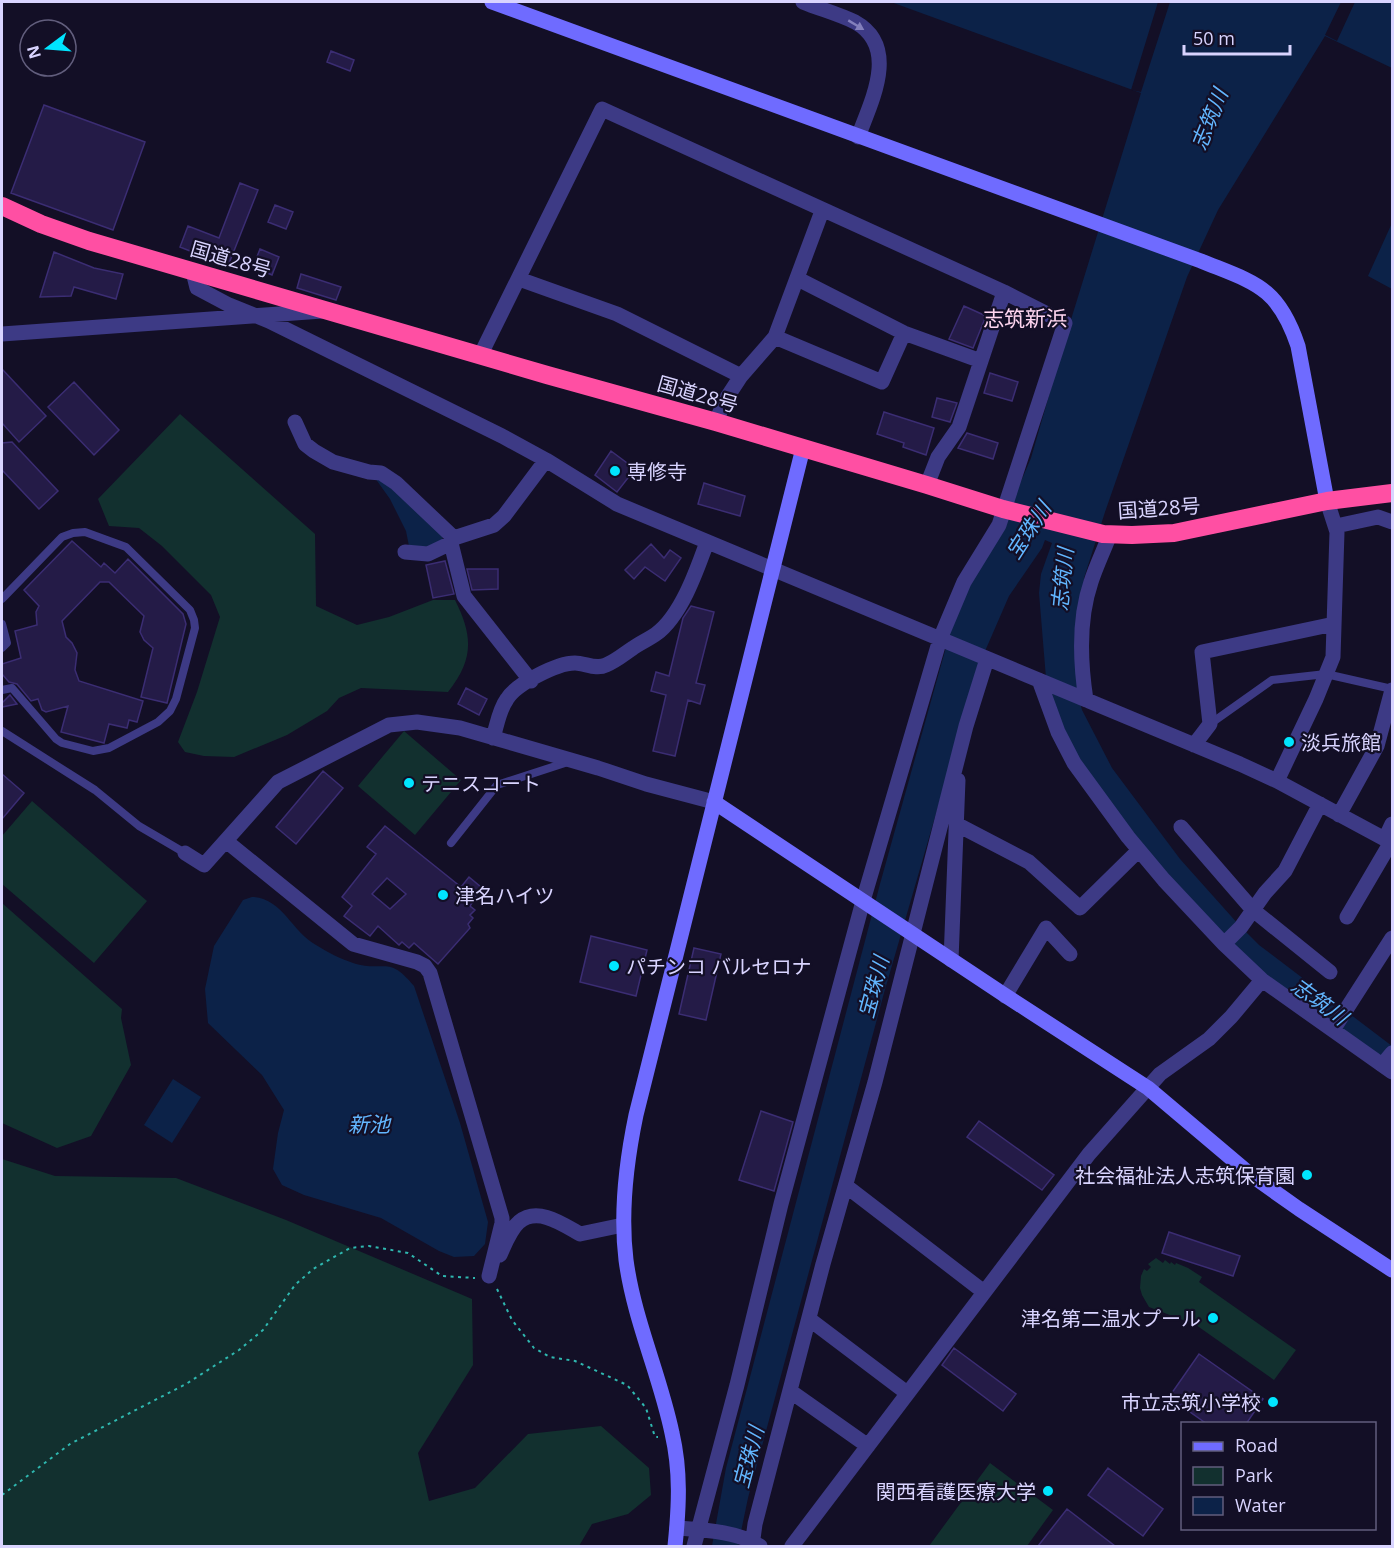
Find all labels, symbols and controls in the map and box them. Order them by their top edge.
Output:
north arrow [18,18,78,78]
scale bar [1184,18,1290,56]
one-way arrow [848,19,865,30]
text: 50 m [1193,26,1235,50]
text: N [21,43,46,61]
water label: 志筑川 [1184,83,1235,153]
street label: 国道28号 [187,235,275,283]
district label: 志筑新浜 [983,304,1067,332]
street label: 国道28号 [654,370,742,418]
place label: 専修寺 [627,458,687,485]
marker: 専修寺 [608,464,622,478]
street label: 国道28号 [1117,492,1201,524]
water label: 宝珠川 [999,494,1058,564]
water label: 志筑川 [1045,544,1079,612]
place label: 淡兵旅館 [1301,729,1381,756]
marker: 淡兵旅館 [1282,735,1296,749]
place label: テニスコート [421,770,541,797]
marker: テニスコート [402,776,416,790]
place label: 津名ハイツ [455,882,555,909]
marker: 津名ハイツ [436,888,450,902]
water label: 宝珠川 [851,951,895,1021]
place label: パチンコ バルセロナ [626,953,811,980]
marker: パチンコ バルセロナ [607,959,621,973]
water label: 志筑川 [1286,971,1355,1032]
water label: 新池 [348,1110,392,1138]
place label: 社会福祉法人志筑保育園 [1075,1162,1295,1189]
marker: 社会福祉法人志筑保育園 [1300,1168,1314,1182]
place label: 津名第二温水プール [1021,1305,1201,1332]
marker: 津名第二温水プール [1206,1311,1220,1325]
place label: 市立志筑小学校 [1121,1389,1261,1416]
marker: 市立志筑小学校 [1266,1395,1280,1409]
water label: 宝珠川 [726,1421,770,1491]
legend [1181,1422,1376,1530]
text: Road [1235,1433,1278,1457]
text: Park [1235,1463,1273,1487]
place label: 関西看護医療大学 [876,1478,1036,1505]
marker: 関西看護医療大学 [1041,1484,1055,1498]
text: Water [1235,1493,1286,1517]

